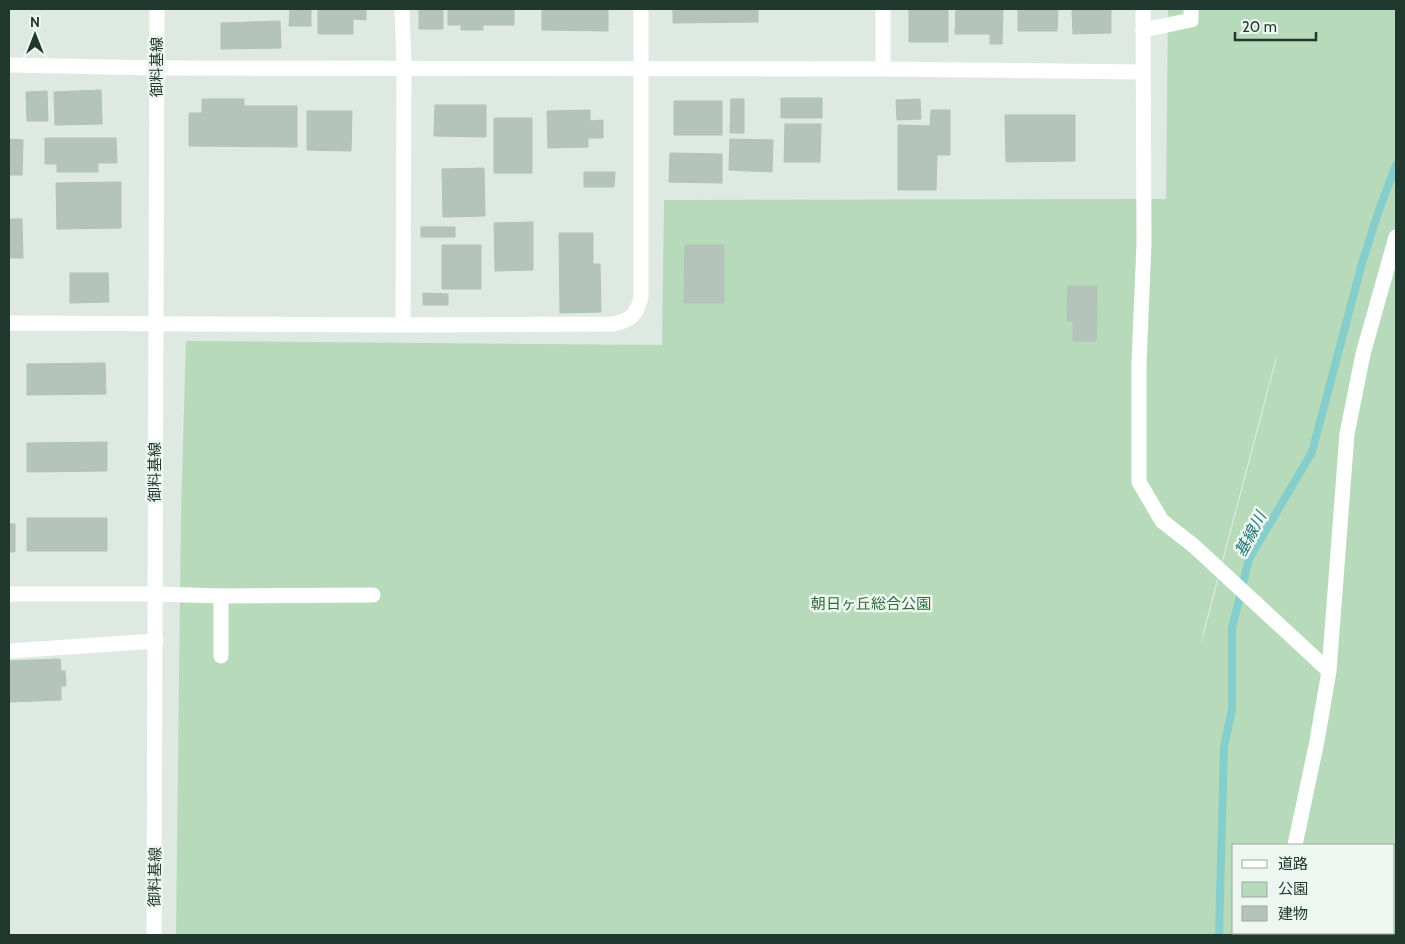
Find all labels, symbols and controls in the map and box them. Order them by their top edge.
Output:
north arrow [10,10,60,60]
scale bar [1235,10,1316,42]
text: N [30,13,40,31]
text: 20 m [1242,18,1277,36]
street label: 御料基線 [148,37,166,97]
street label: 御料基線 [146,442,164,502]
water label: 基線川 [1231,507,1271,560]
park label: 朝日ヶ丘総合公園 [811,595,931,613]
legend [1232,844,1395,934]
street label: 御料基線 [145,847,165,907]
text: 道路 [1278,855,1308,873]
text: 公園 [1278,880,1308,898]
text: 建物 [1278,905,1308,923]

